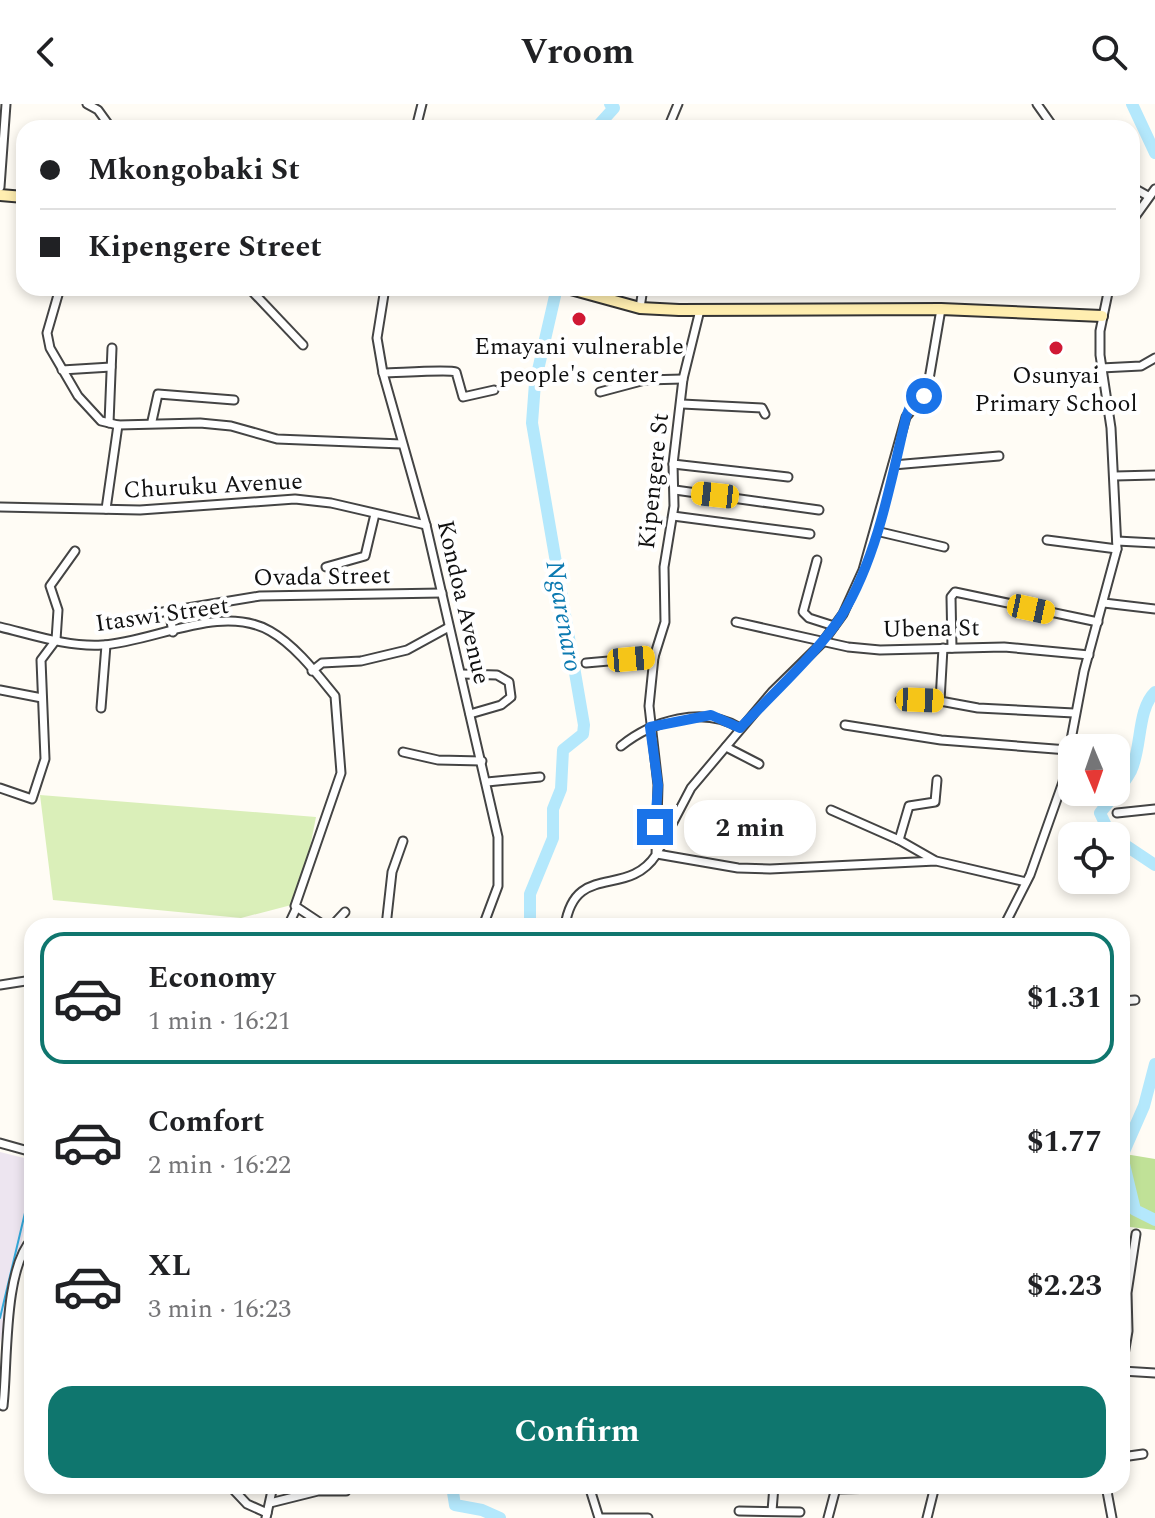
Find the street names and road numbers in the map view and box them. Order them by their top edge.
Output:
street label: Kipengere St [629,411,679,551]
street label: Churuku Avenue [122,463,304,509]
street label: Kondoa Avenue [427,517,499,688]
street label: Ovada Street [253,558,391,596]
street label: Itaswi Street [93,588,231,642]
street label: Ubena St [882,610,980,648]

